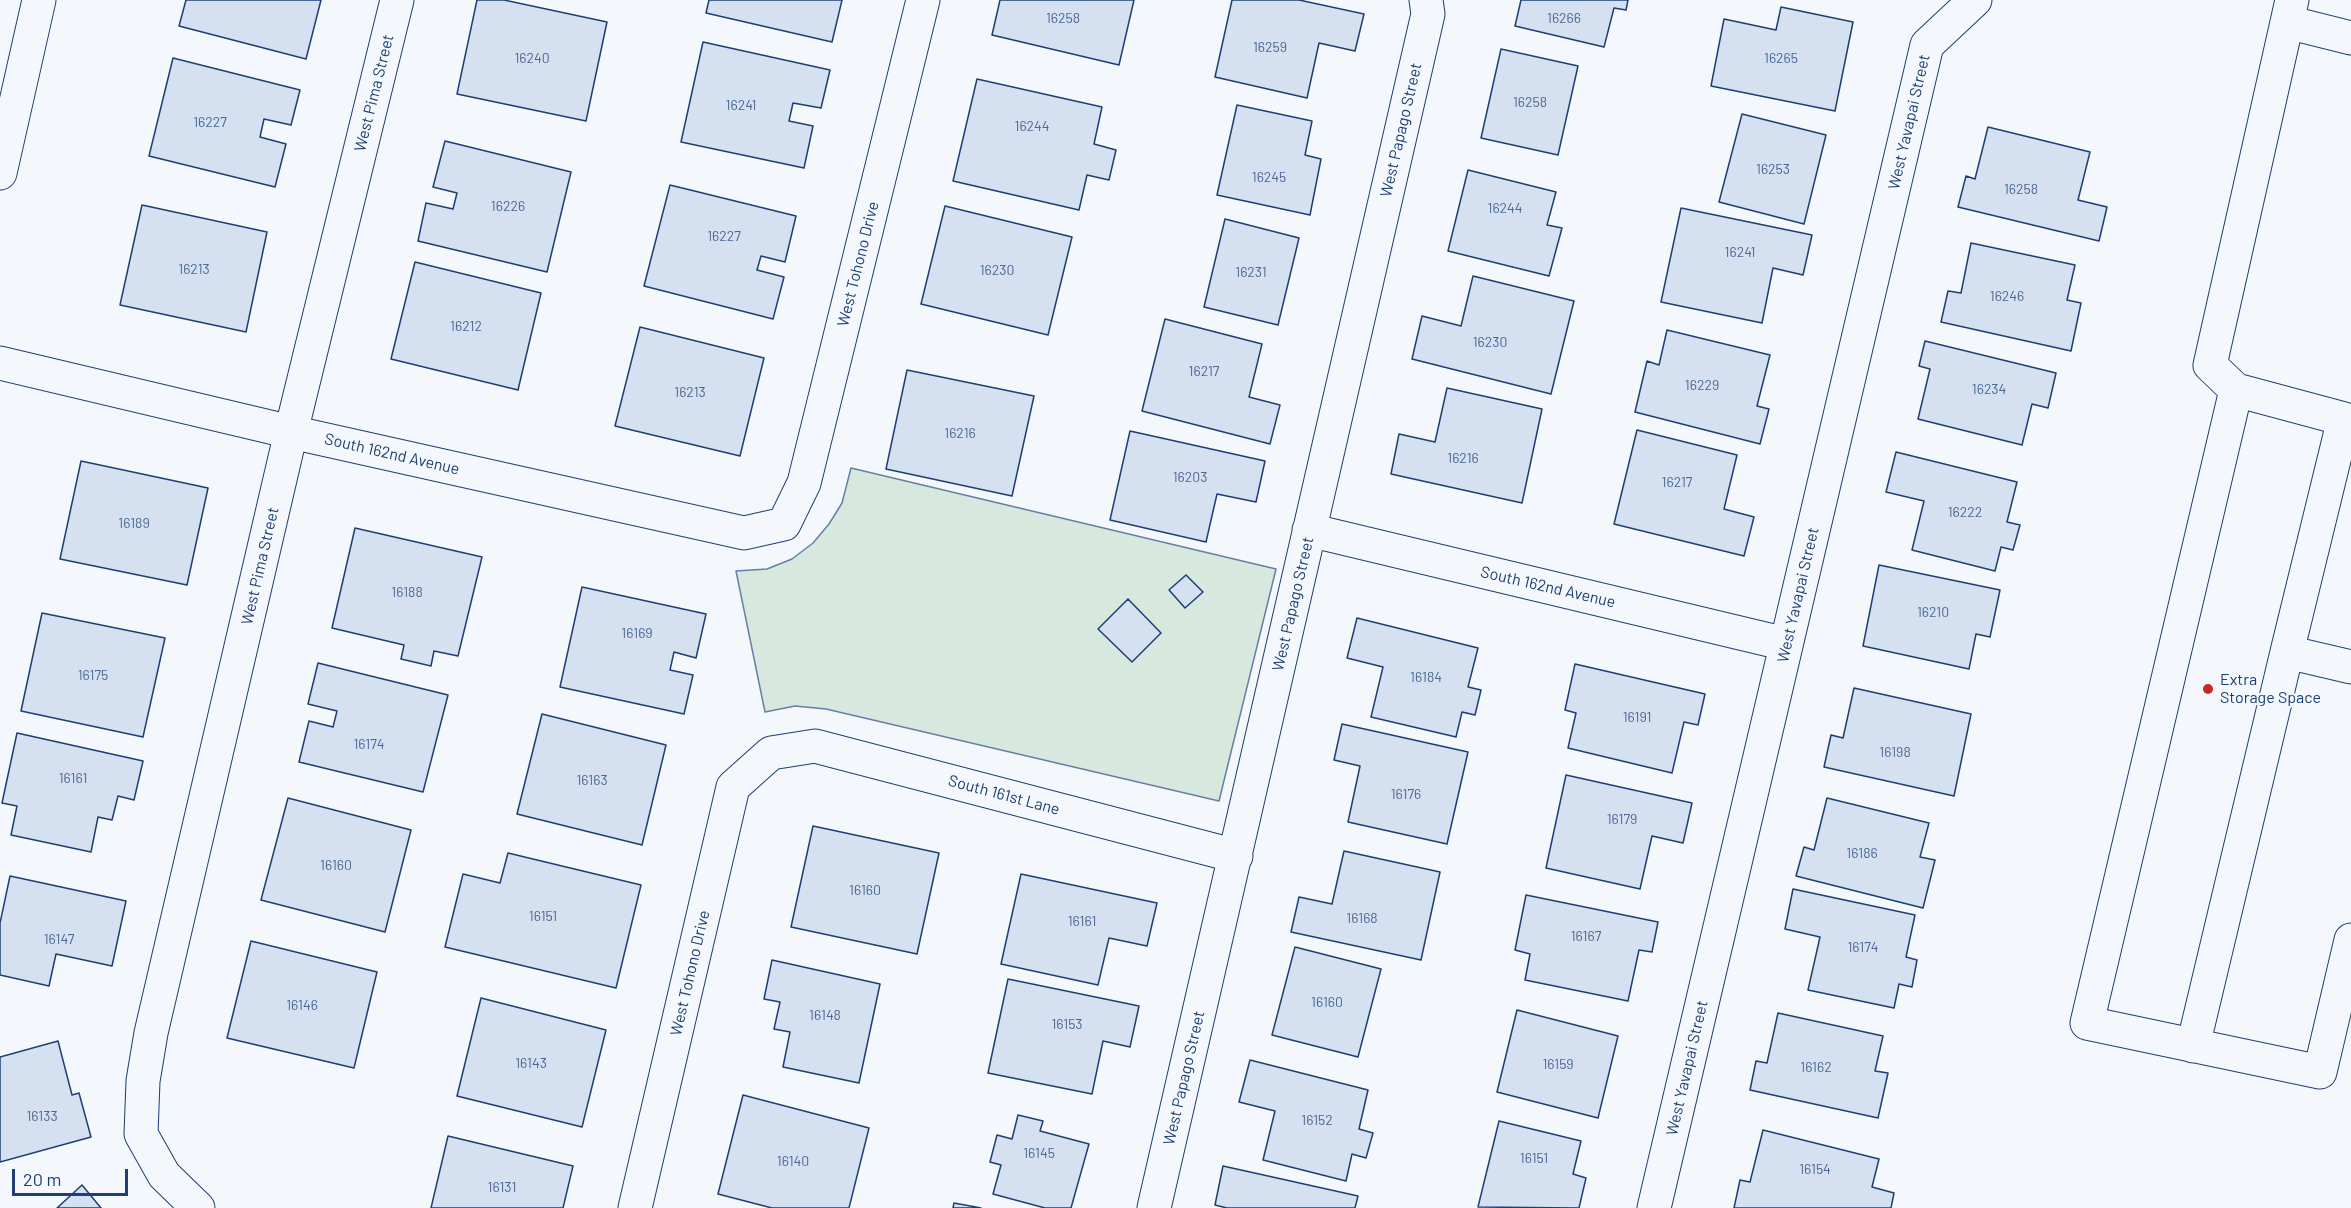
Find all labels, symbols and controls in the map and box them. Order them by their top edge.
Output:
house number: 16258 [1046,10,1080,26]
house number: 16266 [1547,10,1581,26]
street label: West Pima Street [350,32,398,154]
house number: 16259 [1253,39,1287,55]
house number: 16240 [514,50,550,66]
house number: 16265 [1764,50,1798,66]
street label: West Yavapai Street [1884,52,1934,192]
street label: West Papago Street [1376,61,1426,199]
house number: 16258 [1513,94,1547,110]
house number: 16241 [726,97,756,113]
house number: 16227 [193,114,227,130]
house number: 16244 [1014,118,1050,134]
house number: 16253 [1756,161,1790,177]
house number: 16245 [1252,169,1286,185]
house number: 16258 [2004,181,2038,197]
house number: 16226 [491,198,525,214]
street label: West Tohono Drive [833,199,883,329]
house number: 16244 [1487,200,1523,216]
house number: 16227 [707,228,741,244]
house number: 16241 [1725,244,1755,260]
house number: 16213 [178,261,210,277]
house number: 16230 [980,262,1014,278]
house number: 16231 [1235,264,1267,280]
house number: 16246 [1990,288,2024,304]
house number: 16212 [450,318,482,334]
house number: 16230 [1473,334,1507,350]
house number: 16217 [1189,363,1219,379]
house number: 16229 [1685,377,1719,393]
house number: 16234 [1972,381,2006,397]
house number: 16213 [674,384,706,400]
house number: 16216 [944,425,976,441]
street label: South 162nd Avenue [323,429,461,479]
house number: 16216 [1447,450,1479,466]
house number: 16203 [1173,469,1207,485]
house number: 16217 [1662,474,1692,490]
house number: 16222 [1948,504,1982,520]
street label: West Pima Street [237,505,283,627]
house number: 16189 [118,515,150,531]
street label: West Yavapai Street [1773,525,1823,665]
street label: West Papago Street [1268,535,1318,673]
street label: South 162nd Avenue [1479,562,1617,612]
house number: 16188 [391,584,423,600]
house number: 16210 [1917,604,1949,620]
house number: 16169 [621,625,653,641]
house number: 16175 [78,667,108,683]
house number: 16184 [1410,669,1442,685]
place label: Extra Storage Space [2220,670,2321,708]
marker: Extra Storage Space [2201,682,2215,696]
house number: 16191 [1623,709,1651,725]
house number: 16174 [353,736,385,752]
house number: 16198 [1879,744,1911,760]
house number: 16161 [59,770,87,786]
street label: South 161st Lane [946,771,1062,819]
house number: 16163 [576,772,608,788]
house number: 16176 [1391,786,1421,802]
house number: 16179 [1607,811,1637,827]
house number: 16186 [1846,845,1878,861]
house number: 16160 [320,857,352,873]
house number: 16160 [849,882,881,898]
house number: 16151 [529,908,557,924]
street label: West Tohono Drive [666,908,714,1038]
house number: 16168 [1346,910,1378,926]
house number: 16161 [1068,913,1096,929]
house number: 16167 [1571,928,1601,944]
house number: 16147 [44,931,74,947]
house number: 16174 [1847,939,1879,955]
house number: 16160 [1311,994,1343,1010]
house number: 16146 [286,997,318,1013]
street label: West Yavapai Street [1662,998,1712,1138]
house number: 16148 [809,1007,841,1023]
street label: West Papago Street [1159,1009,1209,1147]
house number: 16153 [1051,1016,1083,1032]
house number: 16143 [515,1055,547,1071]
house number: 16159 [1542,1056,1574,1072]
house number: 16162 [1800,1059,1832,1075]
house number: 16133 [26,1108,58,1124]
house number: 16152 [1301,1112,1333,1128]
house number: 16145 [1023,1145,1055,1161]
house number: 16151 [1520,1150,1548,1166]
house number: 16140 [777,1153,809,1169]
scale bar [15,1157,130,1195]
house number: 16154 [1799,1161,1831,1177]
text: 20 m [23,1168,61,1190]
house number: 16131 [488,1179,516,1195]

